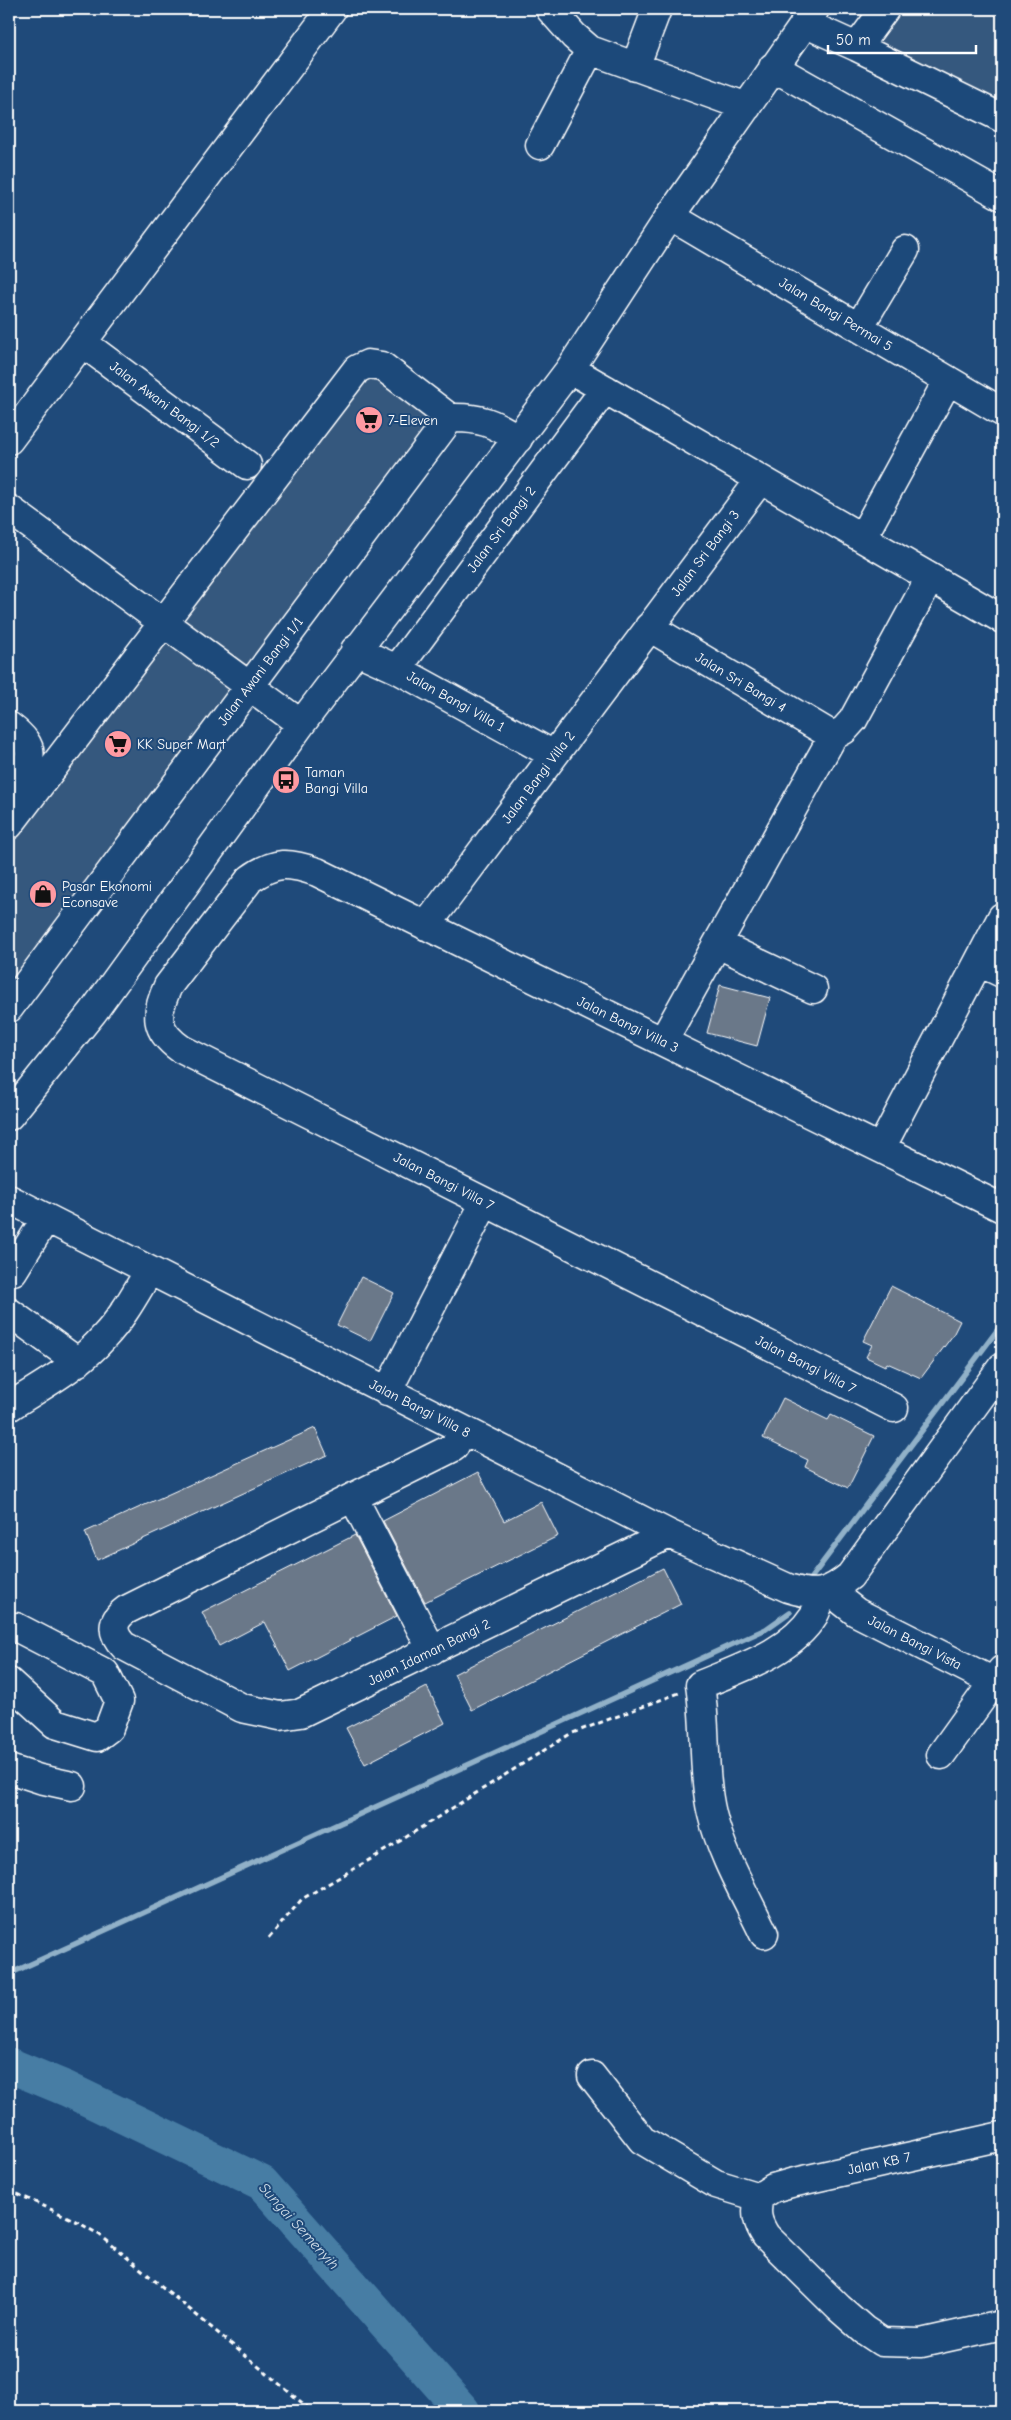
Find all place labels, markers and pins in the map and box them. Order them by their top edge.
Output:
supermarket icon: 7-Eleven [354,405,384,435]
place label: 7-Eleven [388,412,438,429]
supermarket icon: KK Super Mart [103,729,133,759]
place label: KK Super Mart [137,736,226,753]
place label: Taman Bangi Villa [305,764,368,797]
bus stop icon: Taman Bangi Villa [271,765,301,795]
place label: Pasar Ekonomi Econsave [62,878,152,911]
shop icon: Pasar Ekonomi Econsave [28,879,58,909]

